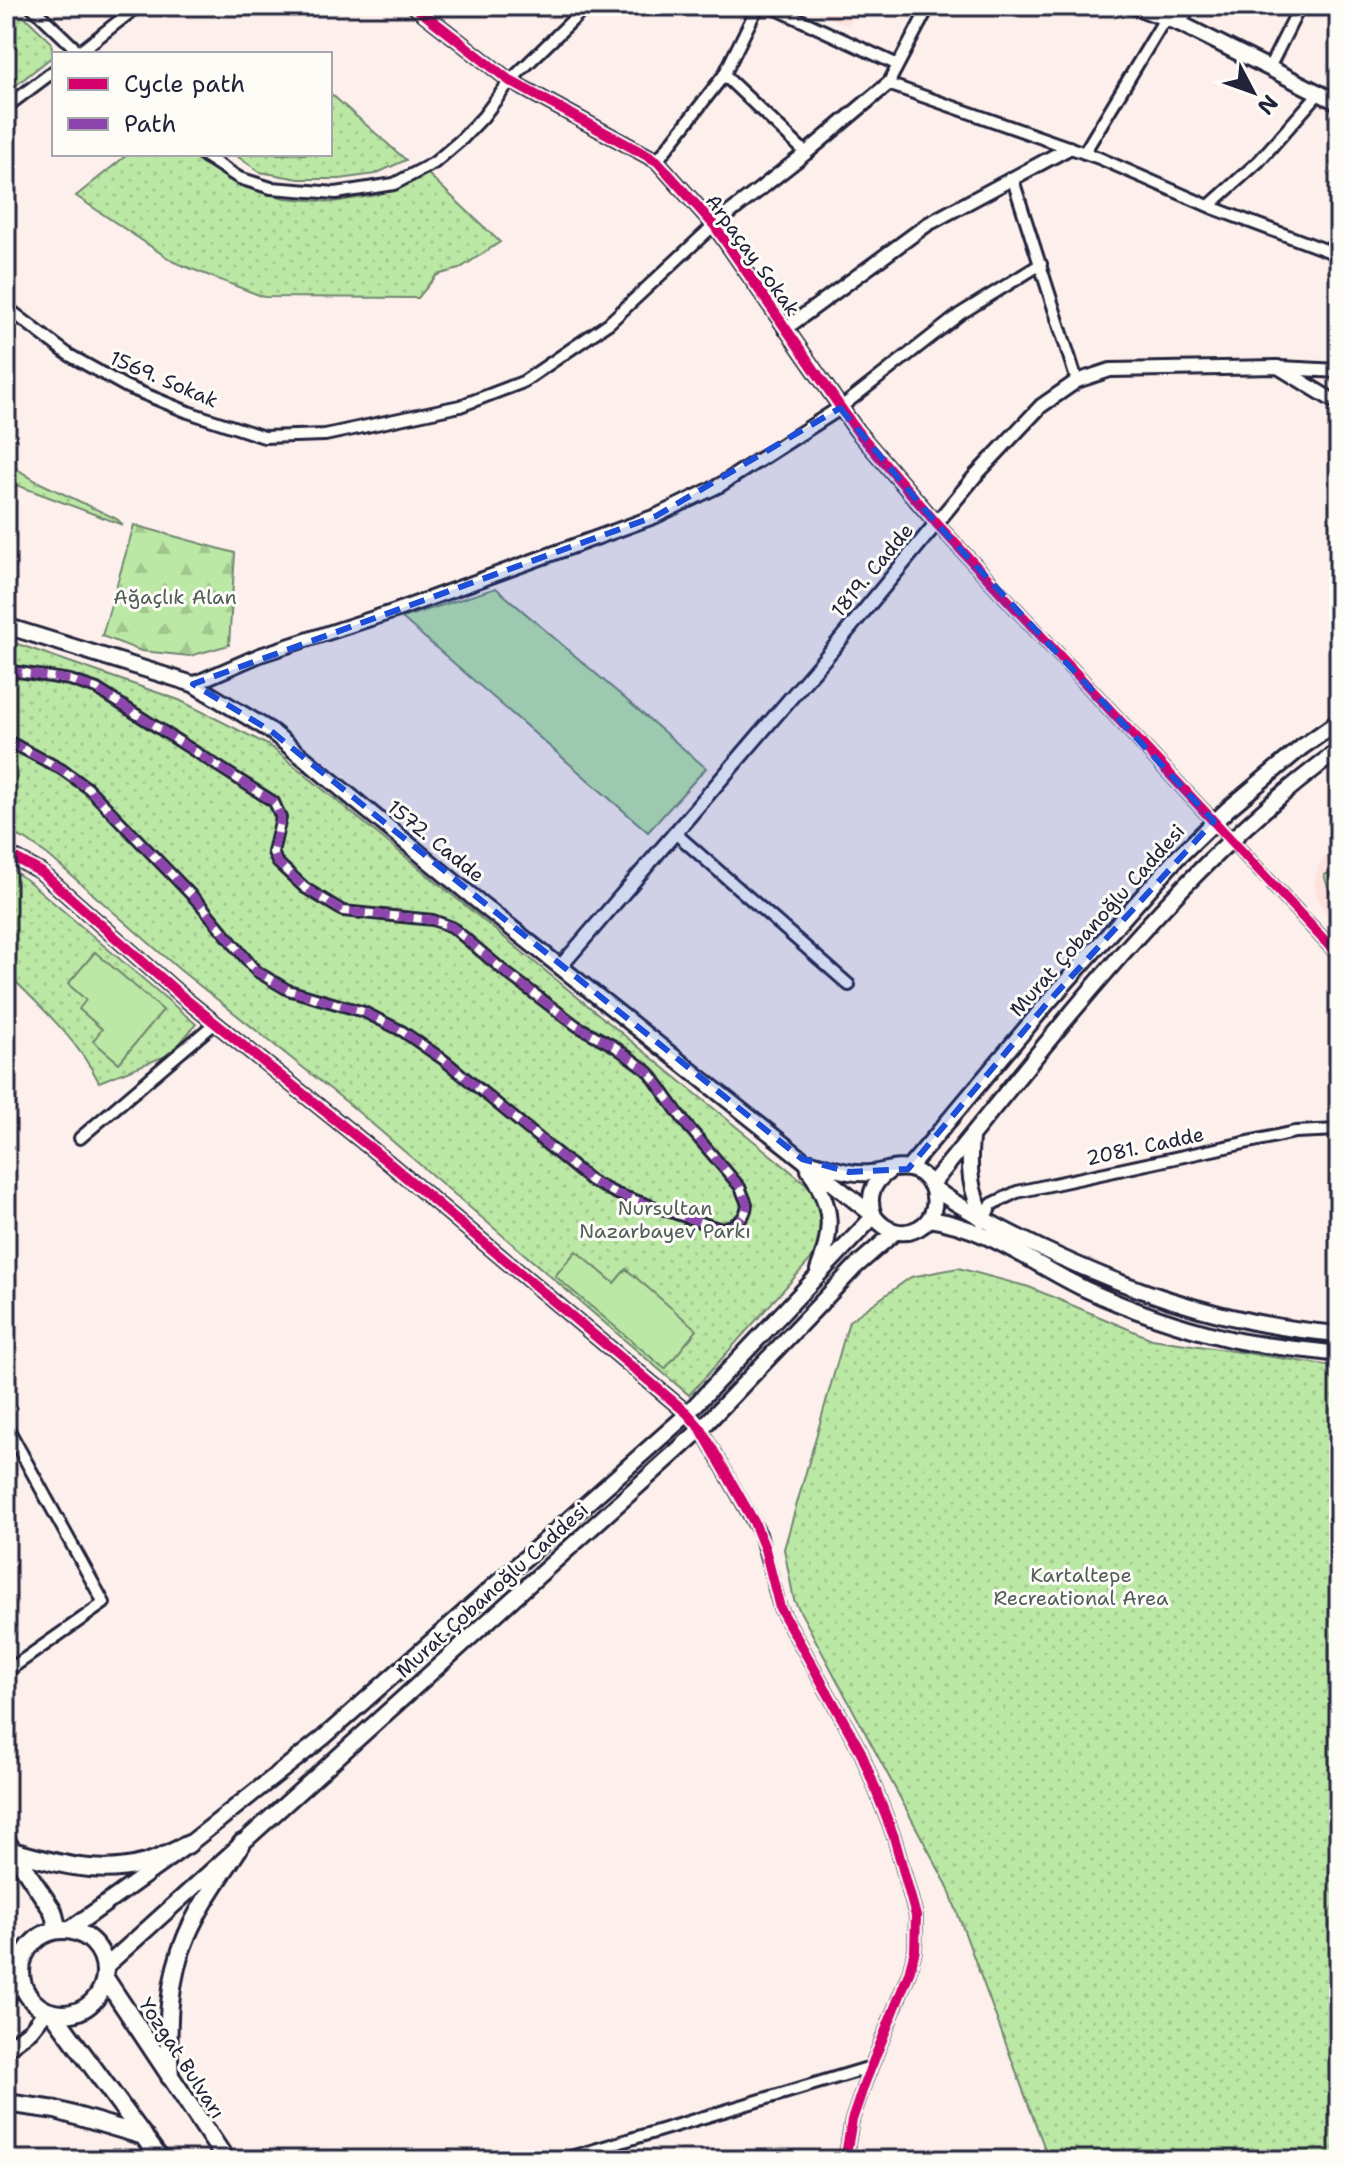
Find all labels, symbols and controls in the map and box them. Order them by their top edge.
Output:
legend [52,52,332,156]
north arrow [1213,52,1293,132]
text: Cycle path [124,68,245,100]
text: N [1251,89,1284,121]
text: Path [124,108,176,140]
street label: Arpaçay Sokak [700,189,806,321]
street label: 1569. Sokak [106,345,222,413]
street label: 1819. Cadde [825,518,919,622]
park label: Ağaçlık Alan [113,584,237,610]
street label: 1572. Cadde [382,794,490,888]
street label: Murat Çobanoğlu Caddesi [1004,818,1190,1022]
street label: 2081. Cadde [1084,1121,1206,1171]
park label: Nursultan Nazarbayev Parkı [579,1195,751,1244]
street label: Murat Çobanoğlu Caddesi [390,1497,594,1683]
park label: Kartaltepe Recreational Area [993,1562,1169,1611]
street label: Yozgat Bulvarı [133,1993,231,2123]

